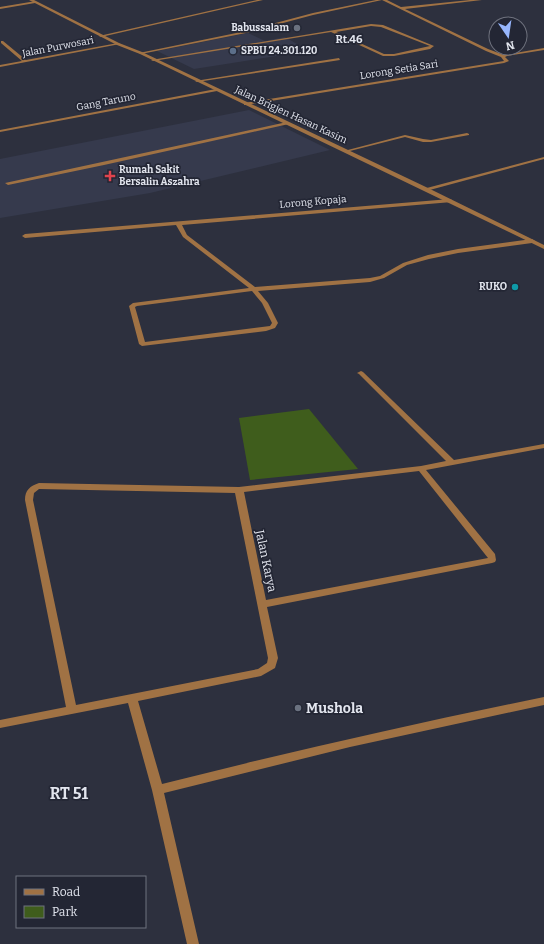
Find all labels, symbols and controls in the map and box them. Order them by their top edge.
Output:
north arrow [488,16,528,56]
place label: Babussalam [231,22,289,34]
marker: Babussalam [292,23,302,33]
district label: Rt.46 [335,33,363,46]
street label: Jalan Purwosari [20,34,95,60]
text: N [504,38,516,53]
place label: SPBU 24.301.120 [241,45,317,57]
marker: SPBU 24.301.120 [228,46,238,56]
street label: Lorong Setia Sari [359,58,439,82]
street label: Jalan Brigjen Hasan Kasim [232,83,349,146]
street label: Gang Taruno [75,90,137,114]
place label: Rumah Sakit Bersalin Aszahra [119,164,200,188]
marker: Rumah Sakit Bersalin Aszahra [104,170,116,182]
street label: Lorong Kopaja [279,193,347,211]
place label: RUKO [479,281,507,293]
marker: RUKO [510,282,520,292]
street label: Jalan Karya [252,528,279,594]
place label: Mushola [306,700,363,717]
marker: Mushola [293,703,303,713]
district label: RT 51 [50,784,88,803]
legend [16,876,146,928]
text: Road [52,885,80,899]
text: Park [52,905,78,919]

